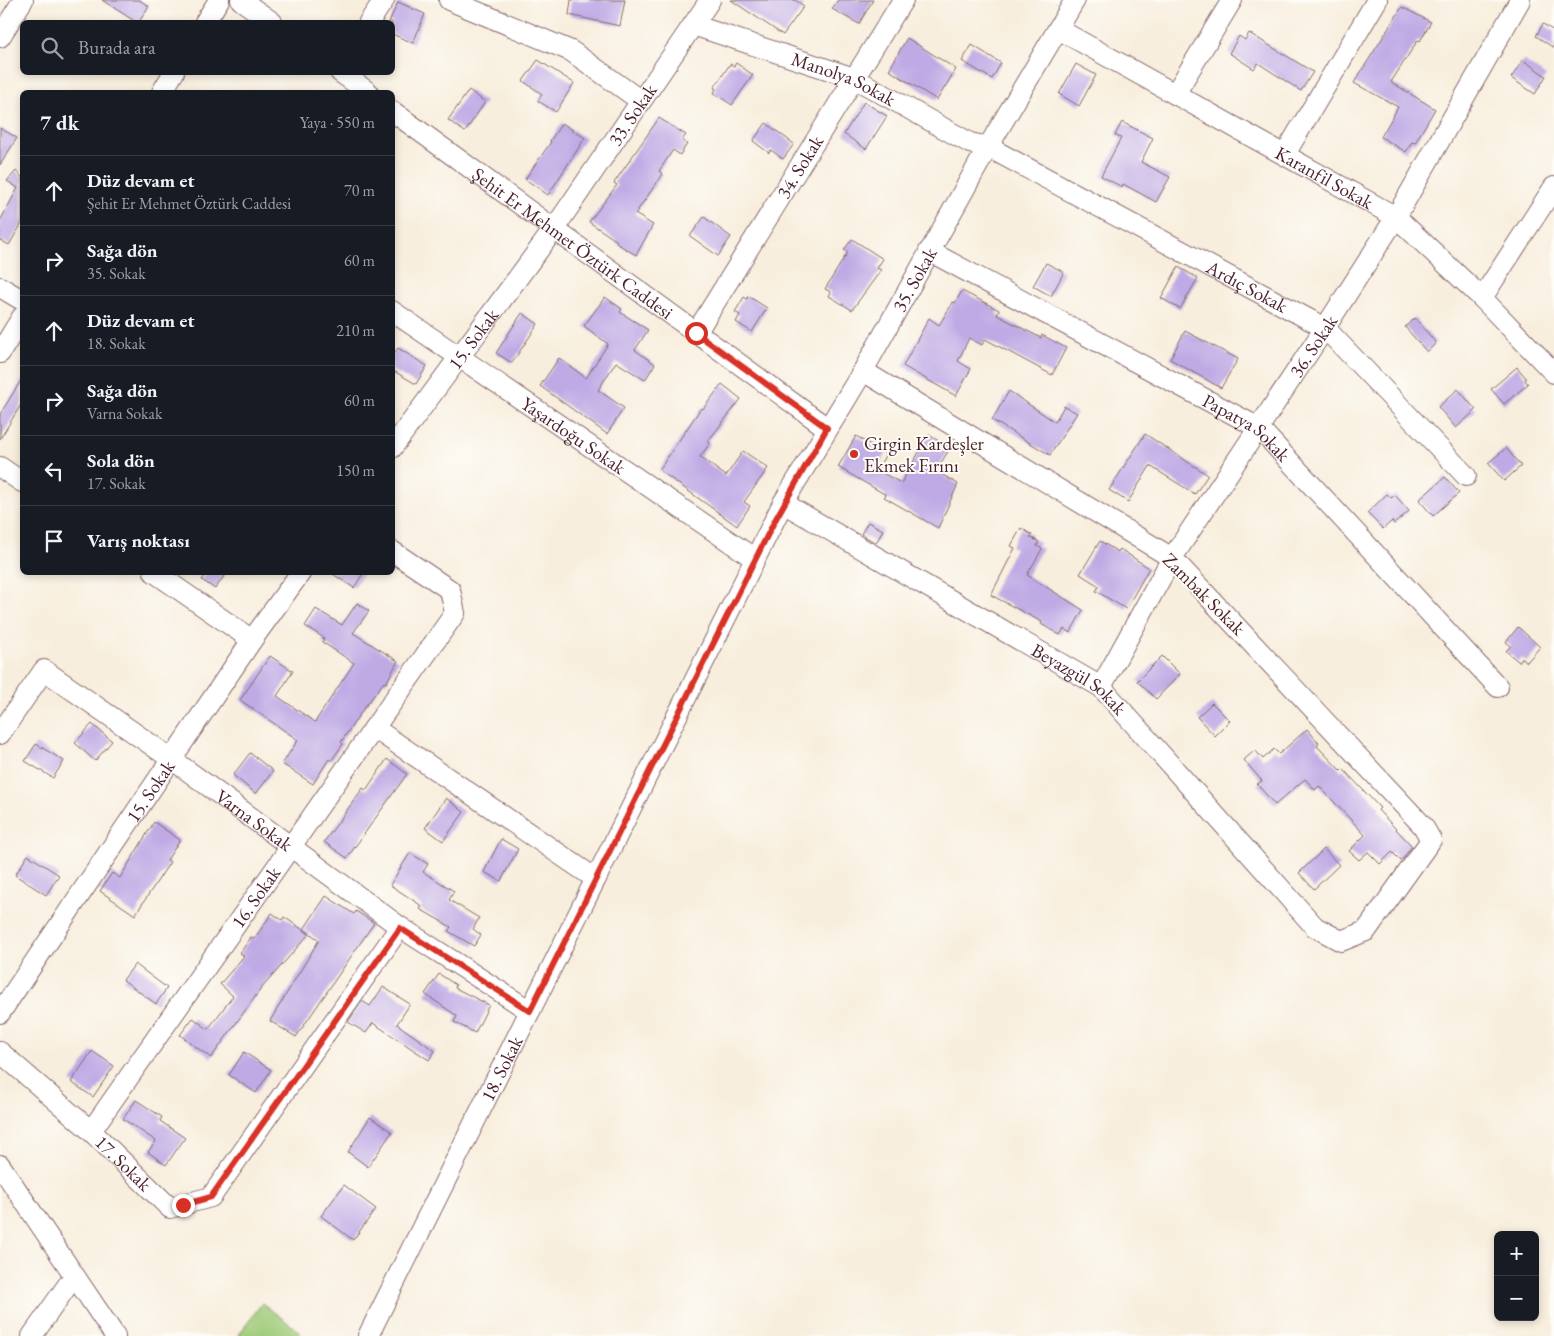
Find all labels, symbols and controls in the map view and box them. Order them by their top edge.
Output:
search box [20,20,395,75]
icon: search [38,34,66,62]
text: Burada ara [78,35,156,60]
street label: Manolya Sokak [788,46,901,112]
street label: 33. Sokak [602,78,663,150]
text: 7 dk [40,109,79,136]
text: Yaya · 550 m [300,112,375,133]
street label: 34. Sokak [770,129,829,203]
street label: Karanfil Sokak [1271,140,1379,215]
street label: Şehit Er Mehmet Öztürk Caddesi [468,161,679,325]
text: Düz devam et [87,168,195,193]
icon: ahead [40,177,68,205]
text: 70 m [344,180,375,201]
text: Şehit Er Mehmet Öztürk Caddesi [87,193,291,214]
text: Sağa dön [87,238,158,263]
street label: 35. Sokak [886,242,943,316]
icon: right [40,247,68,275]
text: 60 m [344,250,375,271]
street label: Ardıç Sokak [1201,254,1293,319]
text: 35. Sokak [87,263,146,284]
street label: 15. Sokak [442,302,504,374]
text: Düz devam et [87,308,195,333]
street label: 36. Sokak [1283,309,1343,382]
icon: ahead [40,317,68,345]
text: 210 m [336,320,375,341]
route start [685,322,708,345]
text: 18. Sokak [87,333,146,354]
text: Sağa dön [87,378,158,403]
icon: right [40,387,68,415]
street label: Papatya Sokak [1198,388,1297,467]
text: 60 m [344,390,375,411]
street label: Yaşardoğu Sokak [517,391,632,480]
text: Varna Sokak [87,403,162,424]
place label: Girgin Kardeşler Ekmek Fırını [864,431,985,478]
text: Sola dön [87,448,155,473]
marker: Girgin Kardeşler Ekmek Fırını [848,448,860,460]
icon: left [40,457,68,485]
text: 150 m [336,460,375,481]
text: 17. Sokak [87,473,146,494]
icon: arrive [40,527,68,555]
text: Varış noktası [87,528,190,553]
street label: Zambak Sokak [1157,547,1251,641]
street label: Beyazgül Sokak [1027,637,1133,721]
street label: 15. Sokak [120,754,181,827]
street label: Varna Sokak [211,783,299,857]
street label: 16. Sokak [225,860,286,933]
street label: 18. Sokak [475,1031,529,1105]
street label: 17. Sokak [90,1129,158,1197]
route end [172,1194,195,1217]
map controls [1494,1231,1539,1321]
button: + [1494,1231,1539,1276]
button: − [1494,1276,1539,1321]

